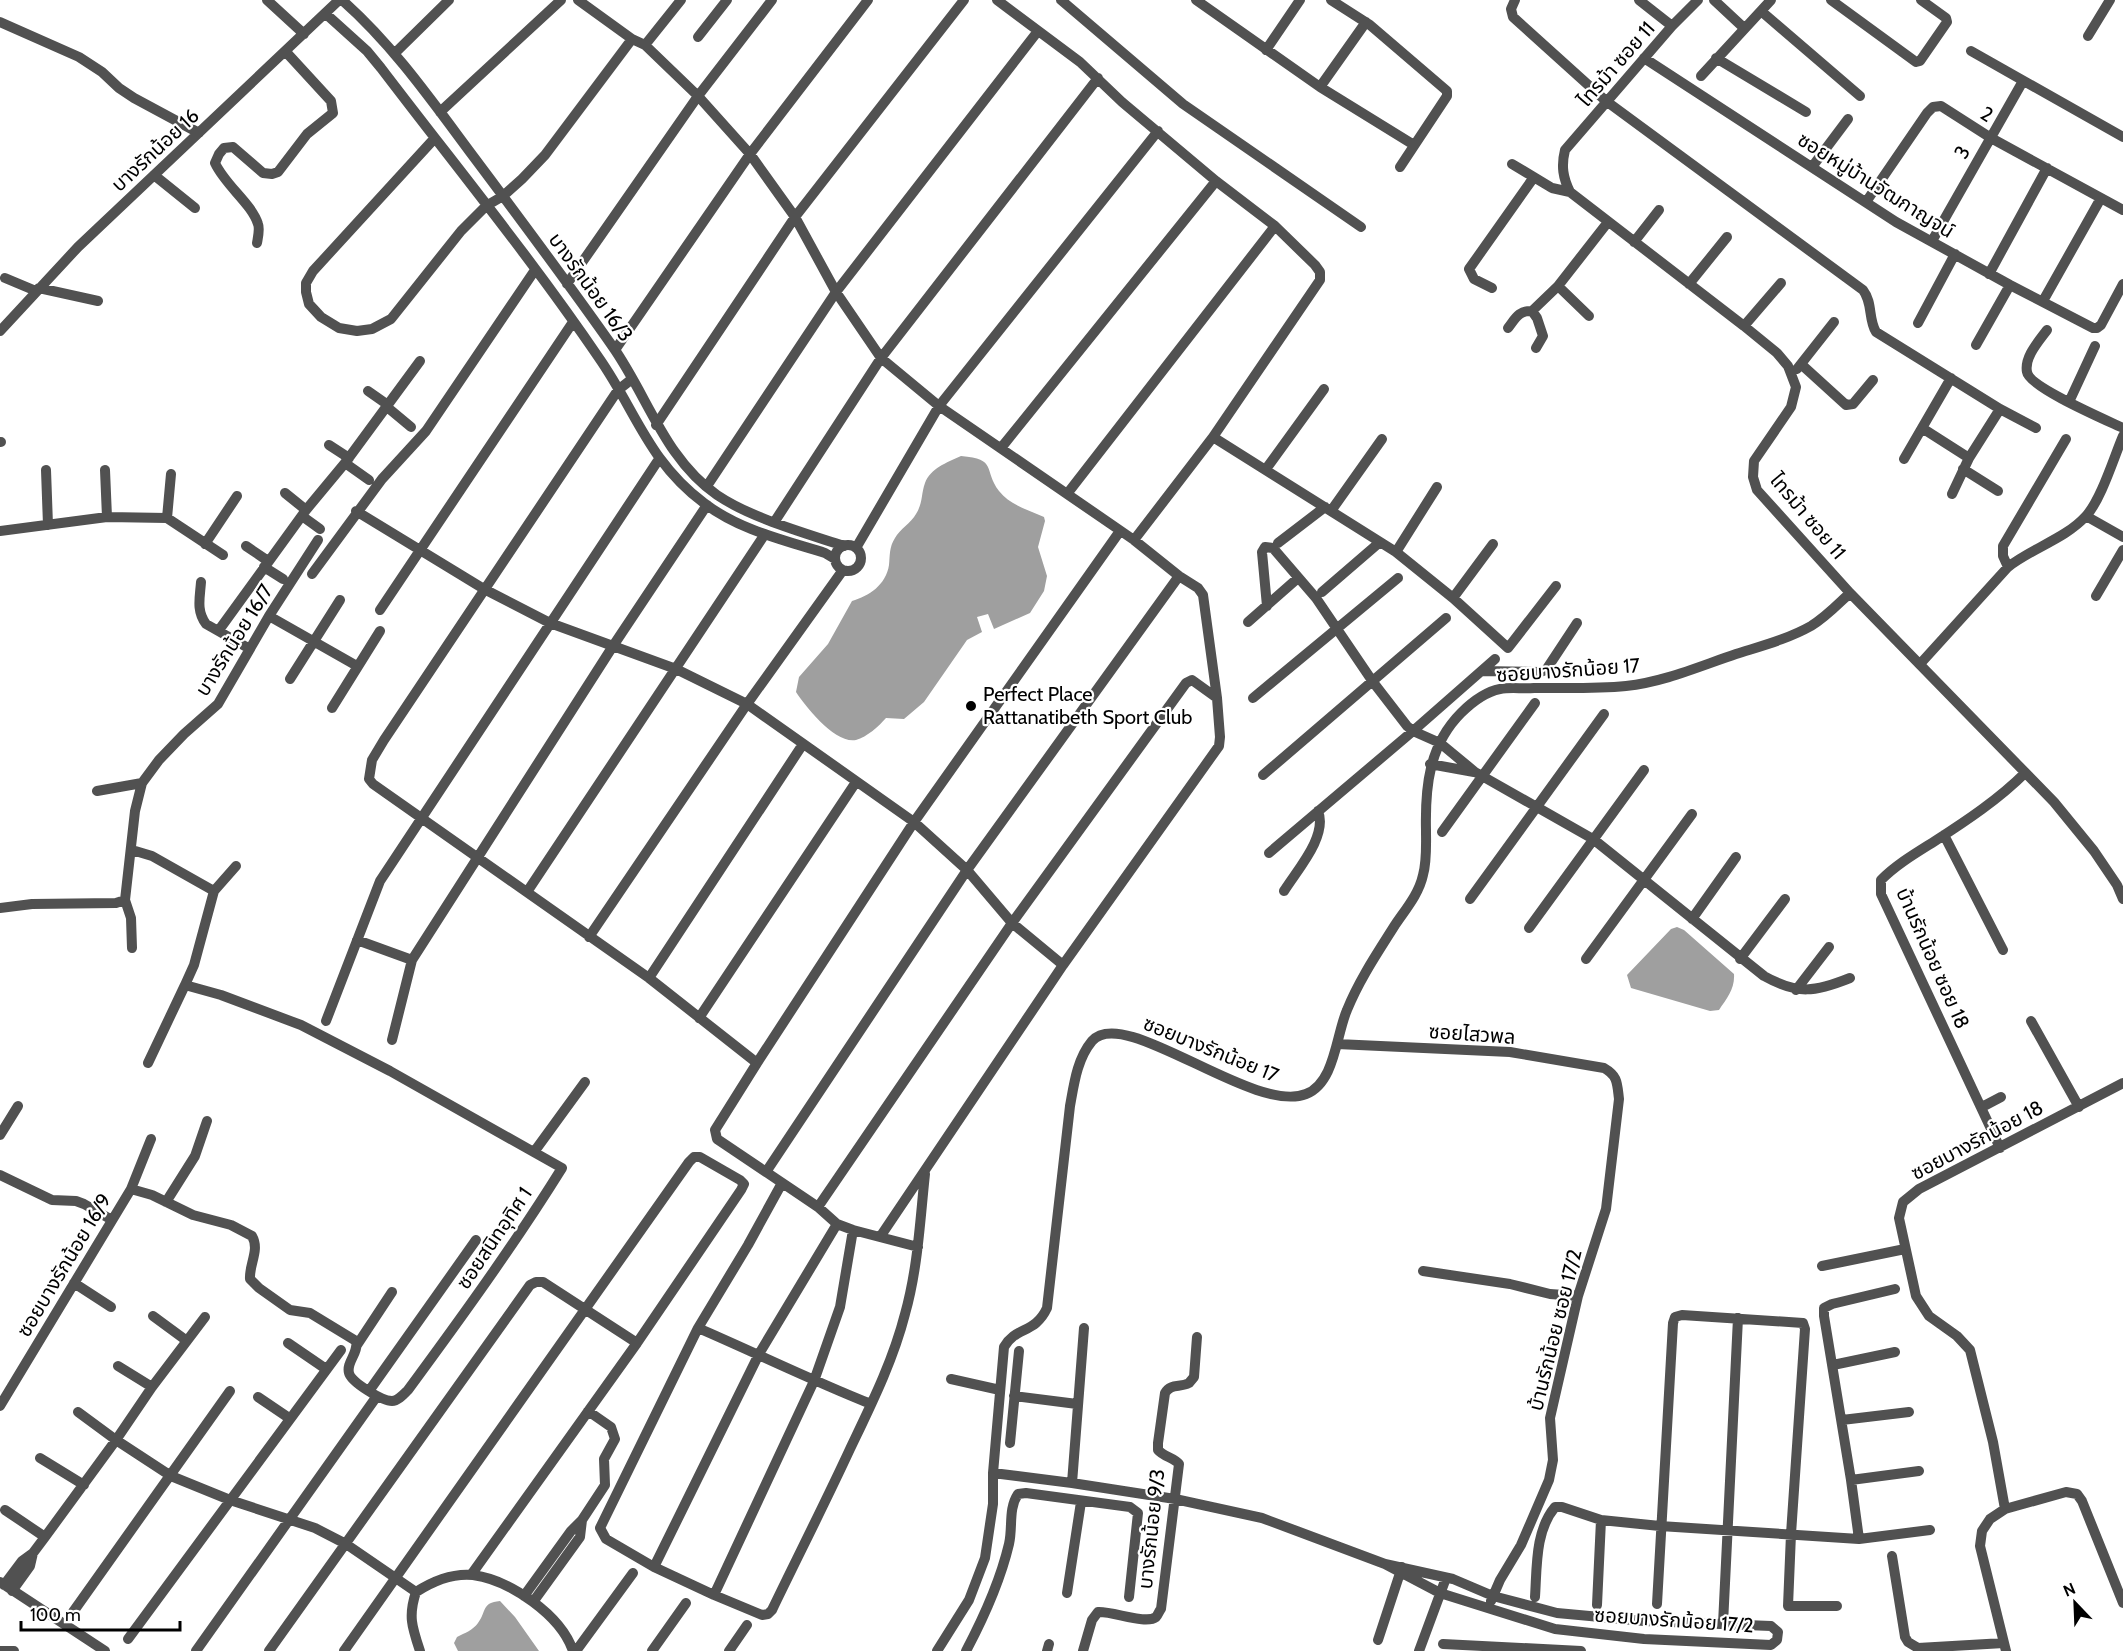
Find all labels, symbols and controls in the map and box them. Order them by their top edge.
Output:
street label: ไทรม้า ซอย 11 [1572,17,1659,112]
street label: 2 [1976,101,1998,127]
street label: บางรักน้อย 16 [106,103,204,197]
street label: ซอยหมู่บ้านวัฒกาญจน์ [1793,127,1959,244]
street label: 3 [1949,141,1975,163]
street label: บางรักน้อย 16/3 [544,228,638,346]
street label: ไทรม้า ซอย 11 [1764,467,1851,564]
street label: บางรักน้อย 16/7 [190,580,278,700]
street label: ซอยบางรักน้อย 17 [1495,653,1641,687]
place label: Perfect Place Rattanatibeth Sport Club [983,682,1192,729]
marker: Perfect Place Rattanatibeth Sport Club [964,699,978,713]
street label: บ้านรักน้อย ซอย 18 [1891,884,1975,1032]
street label: ซอยบางรักน้อย 17 [1140,1011,1282,1087]
street label: ซอยไสวพล [1428,1019,1516,1049]
street label: ซอยบางรักน้อย 18 [1907,1095,2047,1185]
street label: ซอยสนิทอุทิศ 1 [451,1183,537,1293]
street label: ซอยบางรักน้อย 16/9 [12,1189,116,1341]
street label: บ้านรักน้อย ซอย 17/2 [1523,1247,1587,1413]
street label: บางรักน้อย 9/3 [1133,1468,1169,1590]
north arrow [2045,1573,2105,1633]
text: N [2060,1579,2078,1601]
scale bar [21,1594,180,1632]
street label: ซอยบางรักน้อย 17/2 [1594,1602,1754,1638]
text: 100 m [30,1604,81,1626]

